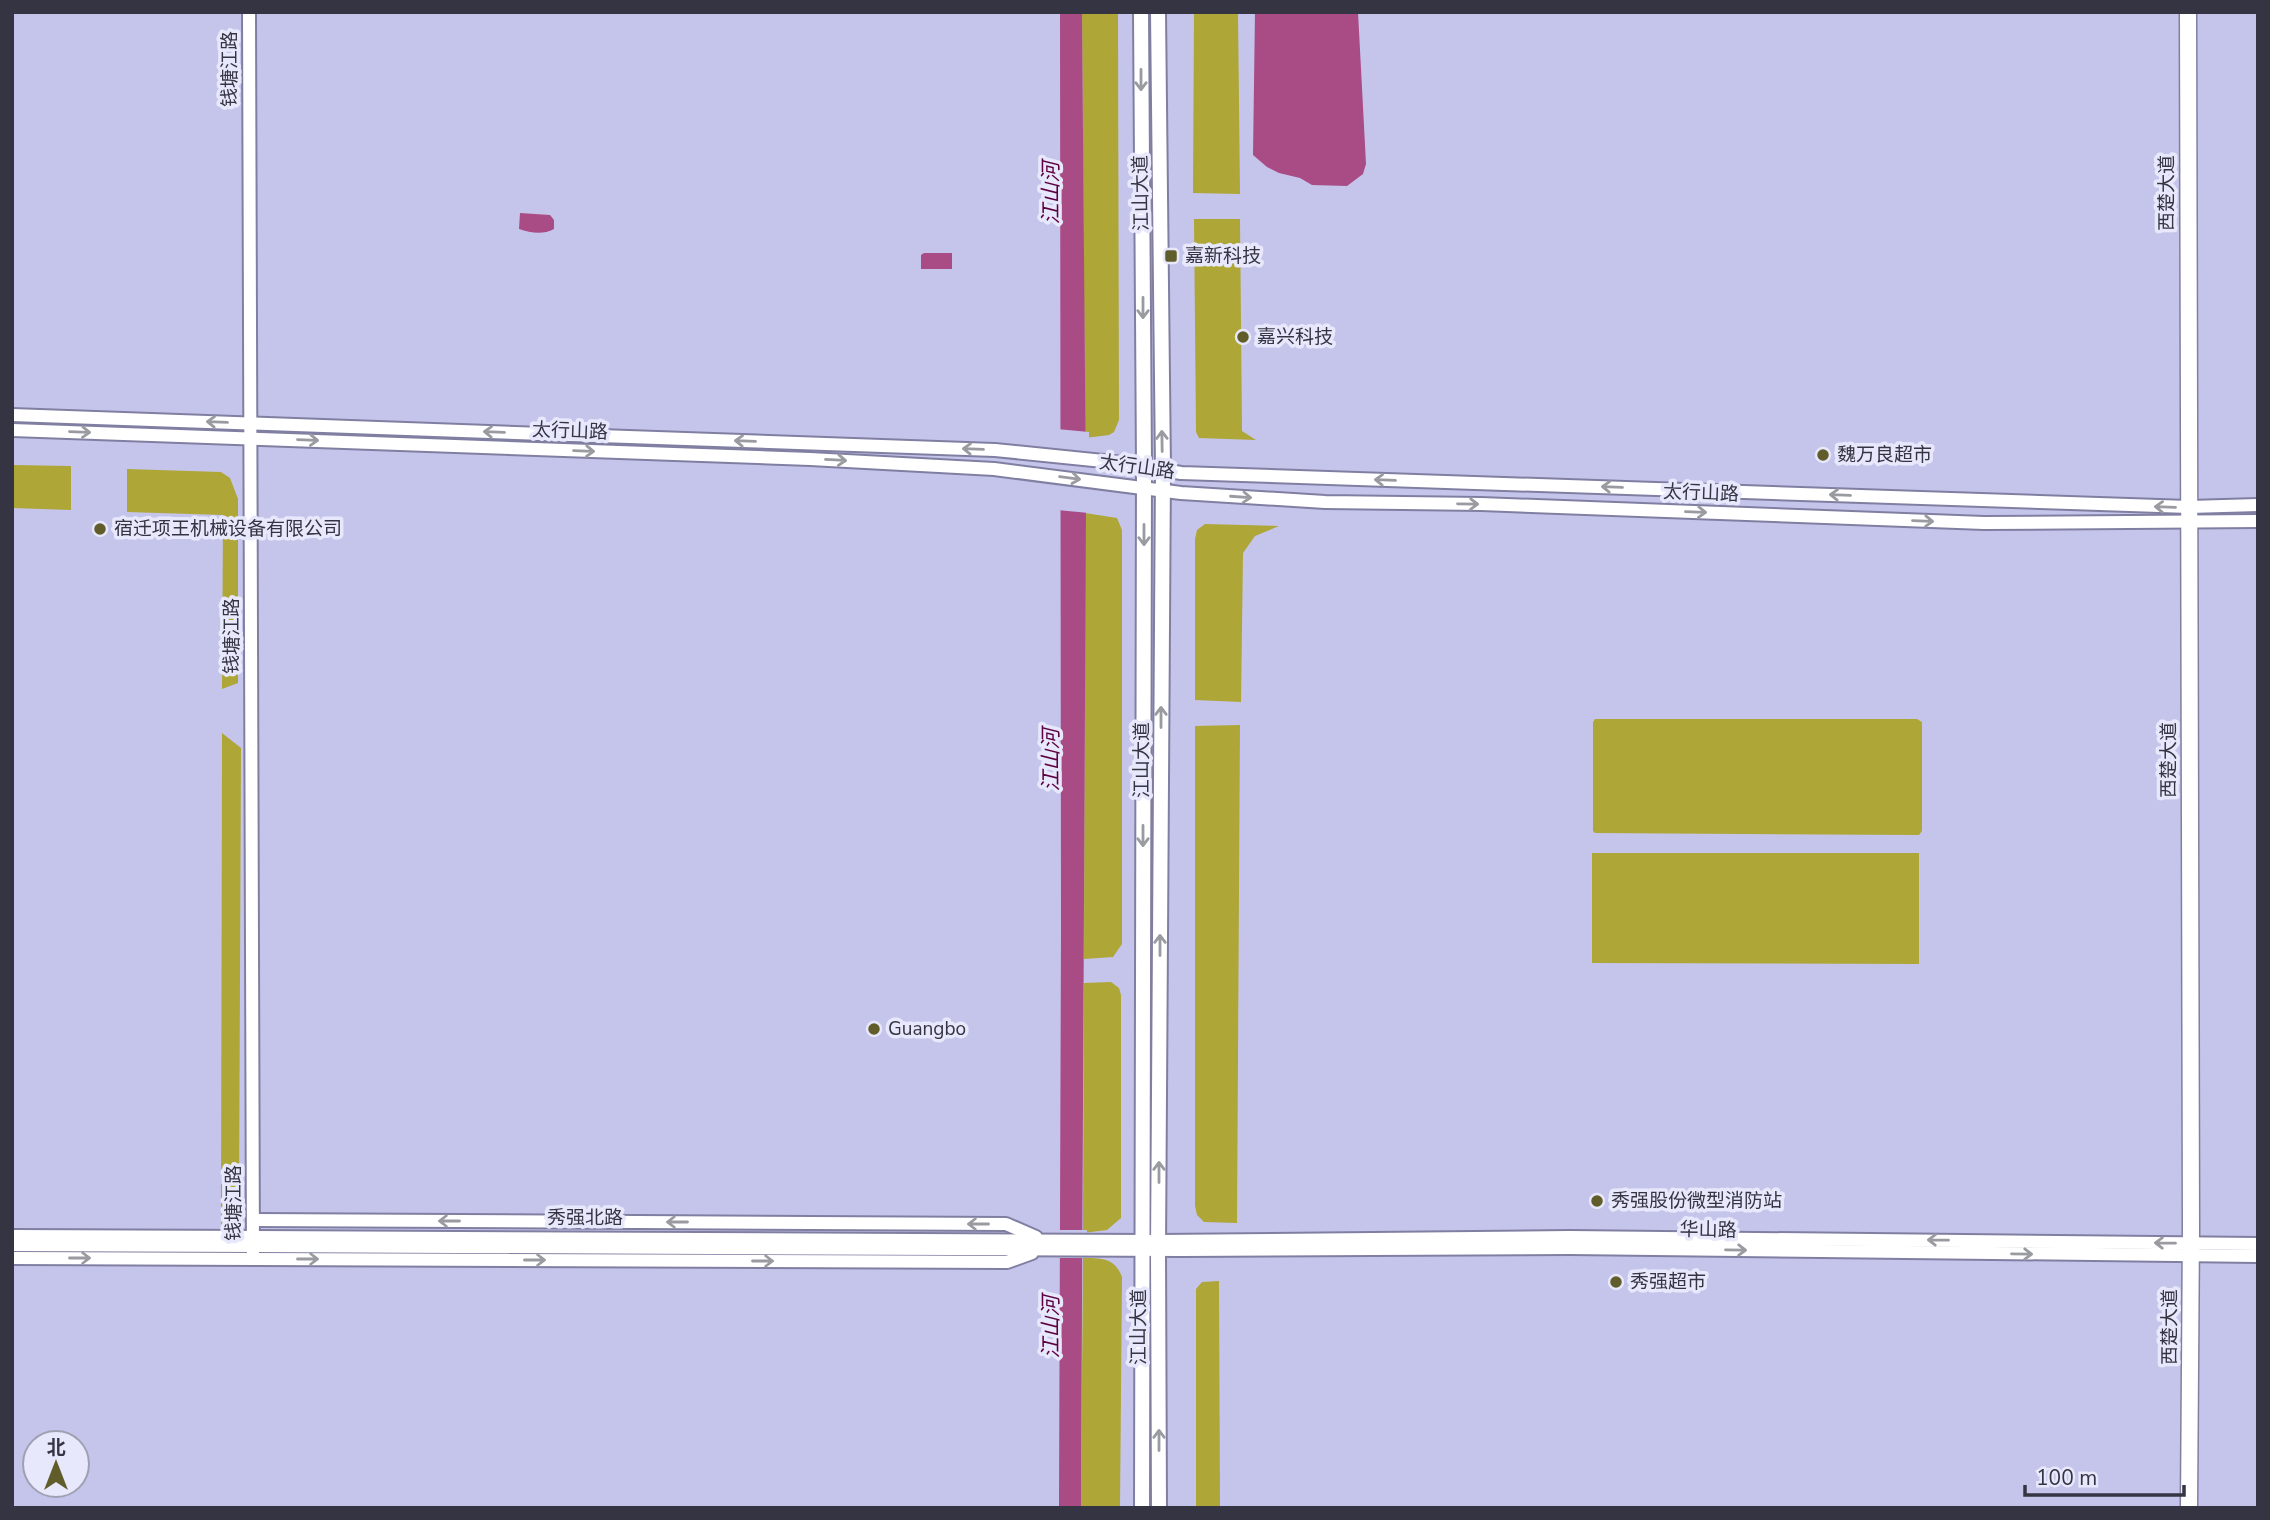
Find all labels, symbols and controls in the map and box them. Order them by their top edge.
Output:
street label: 钱塘江路 [217,31,243,107]
one-way arrow [1134,69,1148,92]
street label: 江山大道 [1127,155,1155,231]
street label: 西楚大道 [2154,155,2180,231]
water label: 江山河 [1037,158,1065,225]
place label: 嘉新科技 [1185,243,1261,269]
marker: 嘉新科技 [1163,248,1179,264]
one-way arrow [1136,296,1150,319]
place label: 嘉兴科技 [1257,324,1333,350]
marker: 嘉兴科技 [1235,329,1251,345]
one-way arrow [206,416,229,429]
street label: 太行山路 [532,417,608,445]
one-way arrow [69,426,92,439]
one-way arrow [482,426,505,439]
one-way arrow [1156,430,1169,453]
one-way arrow [296,433,319,447]
one-way arrow [734,434,757,448]
one-way arrow [962,442,985,456]
place label: 魏万良超市 [1837,442,1932,468]
one-way arrow [572,444,595,457]
marker: 魏万良超市 [1815,447,1831,463]
street label: 太行山路 [1098,449,1176,485]
one-way arrow [824,454,847,467]
one-way arrow [1058,471,1081,484]
one-way arrow [1374,473,1397,486]
street label: 太行山路 [1663,479,1739,507]
one-way arrow [1601,481,1624,494]
one-way arrow [1828,489,1851,502]
one-way arrow [1229,490,1252,503]
one-way arrow [1457,497,1480,511]
one-way arrow [2154,500,2177,513]
one-way arrow [1684,506,1707,519]
one-way arrow [1911,514,1934,527]
place label: 宿迁项王机械设备有限公司 [114,516,342,542]
marker: 宿迁项王机械设备有限公司 [92,521,108,537]
one-way arrow [1137,524,1151,547]
street label: 钱塘江路 [219,598,245,674]
one-way arrow [1154,706,1168,729]
street label: 江山大道 [1129,722,1155,798]
street label: 西楚大道 [2156,722,2182,798]
water label: 江山河 [1037,725,1065,792]
one-way arrow [1136,825,1150,848]
one-way arrow [1153,934,1167,957]
place label: Guangbo [888,1016,966,1042]
marker: Guangbo [866,1021,882,1037]
one-way arrow [1152,1161,1166,1184]
street label: 钱塘江路 [221,1165,247,1241]
place label: 秀强股份微型消防站 [1611,1188,1782,1214]
marker: 秀强股份微型消防站 [1589,1193,1605,1209]
street label: 秀强北路 [547,1205,623,1231]
one-way arrow [438,1214,461,1228]
one-way arrow [665,1215,688,1229]
one-way arrow [966,1217,989,1230]
street label: 华山路 [1679,1217,1737,1243]
one-way arrow [1926,1233,1949,1247]
one-way arrow [2154,1237,2177,1250]
one-way arrow [1724,1243,1747,1257]
one-way arrow [2010,1247,2033,1261]
one-way arrow [69,1251,92,1265]
one-way arrow [296,1252,319,1266]
one-way arrow [524,1253,547,1267]
one-way arrow [751,1254,774,1268]
place label: 秀强超市 [1630,1269,1706,1295]
marker: 秀强超市 [1608,1274,1624,1290]
street label: 江山大道 [1126,1289,1152,1365]
street label: 西楚大道 [2157,1289,2183,1365]
water label: 江山河 [1037,1292,1065,1359]
one-way arrow [1152,1428,1166,1451]
north arrow [21,1429,91,1499]
text: 北 [46,1435,66,1461]
scale bar [2025,1454,2184,1498]
text: 100 m [2036,1464,2097,1492]

